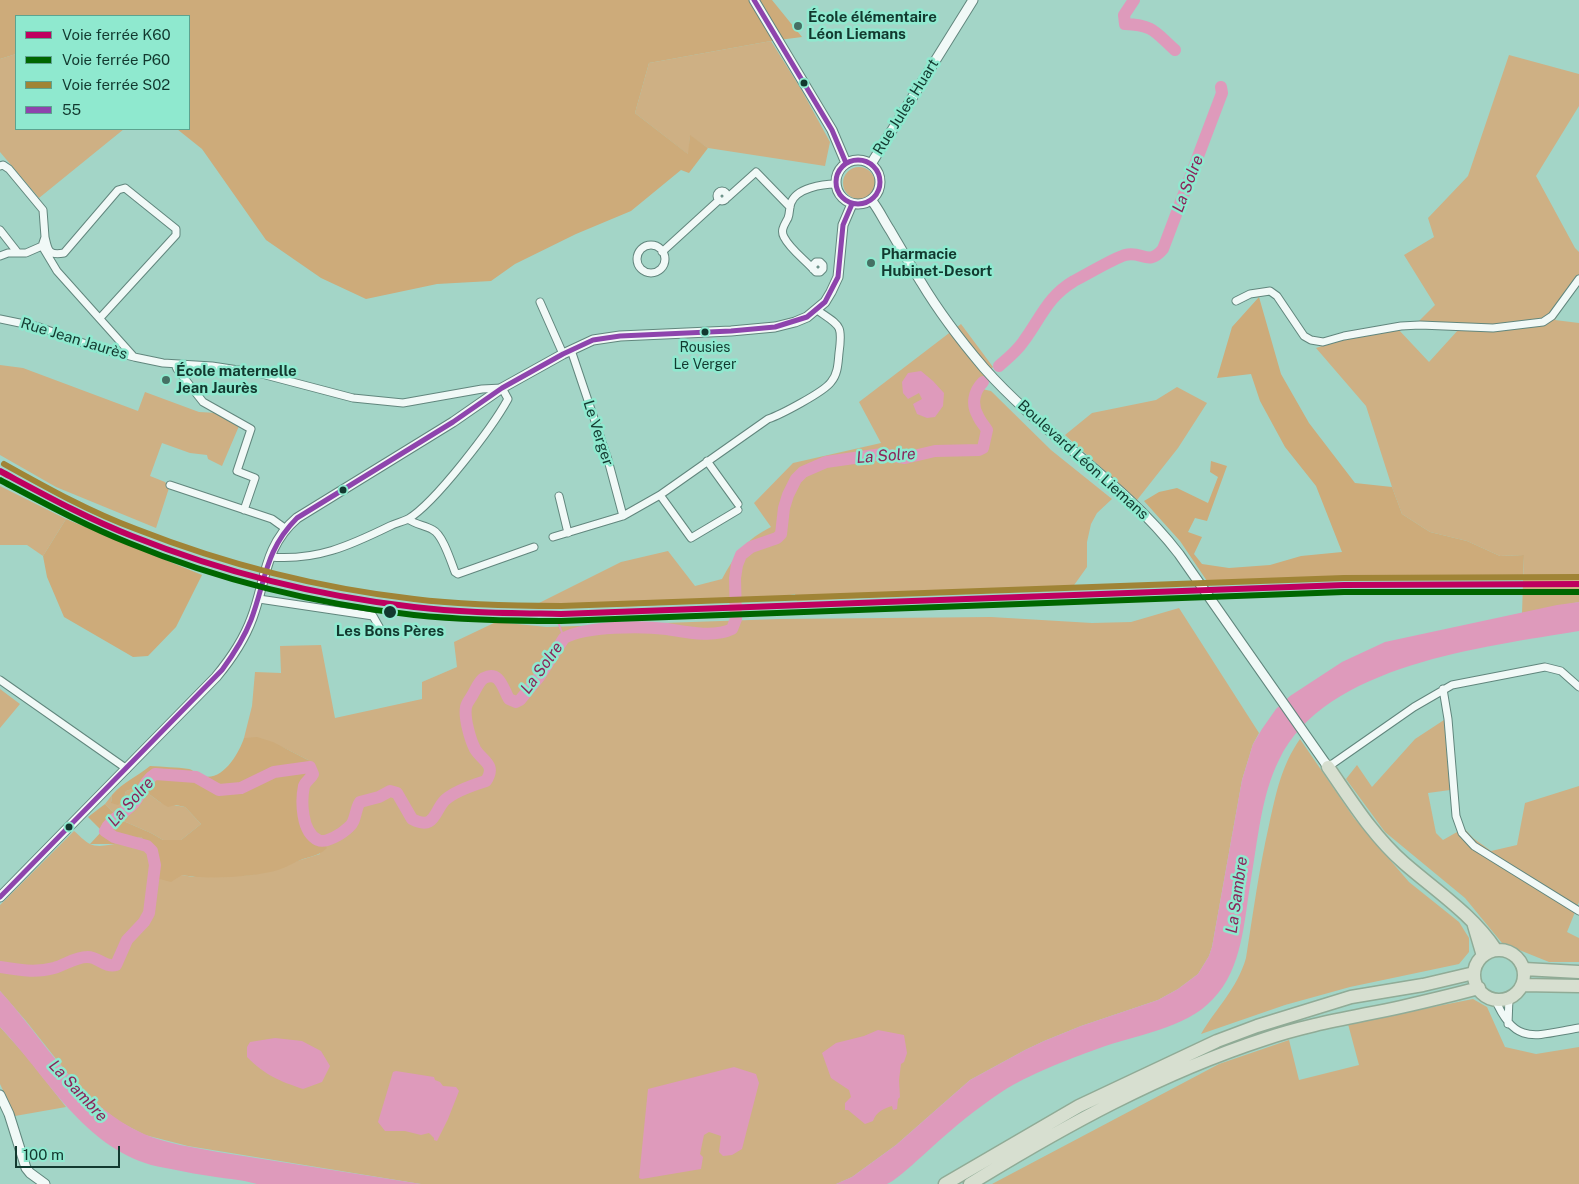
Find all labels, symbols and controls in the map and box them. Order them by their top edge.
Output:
place label: École élémentaire Léon Liemans [808,8,937,43]
legend [15,15,190,130]
marker: École élémentaire Léon Liemans [792,20,804,32]
text: Voie ferrée K60 [62,26,171,43]
text: Voie ferrée P60 [62,51,170,68]
street label: Rue Jules Huart [869,56,943,158]
text: Voie ferrée S02 [62,76,170,93]
unlabelled marker [799,78,809,88]
text: 55 [62,101,81,118]
water label: La Solre [1168,153,1208,215]
place label: Pharmacie Hubinet-Desort [881,245,992,280]
marker: Pharmacie Hubinet-Desort [865,257,877,269]
street label: Rue Jean Jaurès [19,314,129,364]
marker: Rousies Le Verger [700,327,710,337]
place label: Rousies Le Verger [674,340,736,372]
place label: École maternelle Jean Jaurès [176,362,297,397]
marker: École maternelle Jean Jaurès [160,374,172,386]
street label: Boulevard Léon Liemans [1014,396,1152,524]
street label: Le Verger [579,398,617,468]
water label: La Solre [856,444,916,468]
unlabelled marker [338,485,348,495]
marker: Les Bons Pères [382,604,398,620]
place label: Les Bons Pères [336,622,444,640]
water label: La Solre [517,638,567,698]
water label: La Solre [104,773,158,831]
unlabelled marker [64,822,74,832]
water label: La Sambre [1222,855,1252,935]
water label: La Sambre [45,1056,111,1126]
scale bar [18,1136,122,1168]
text: 100 m [23,1146,64,1163]

